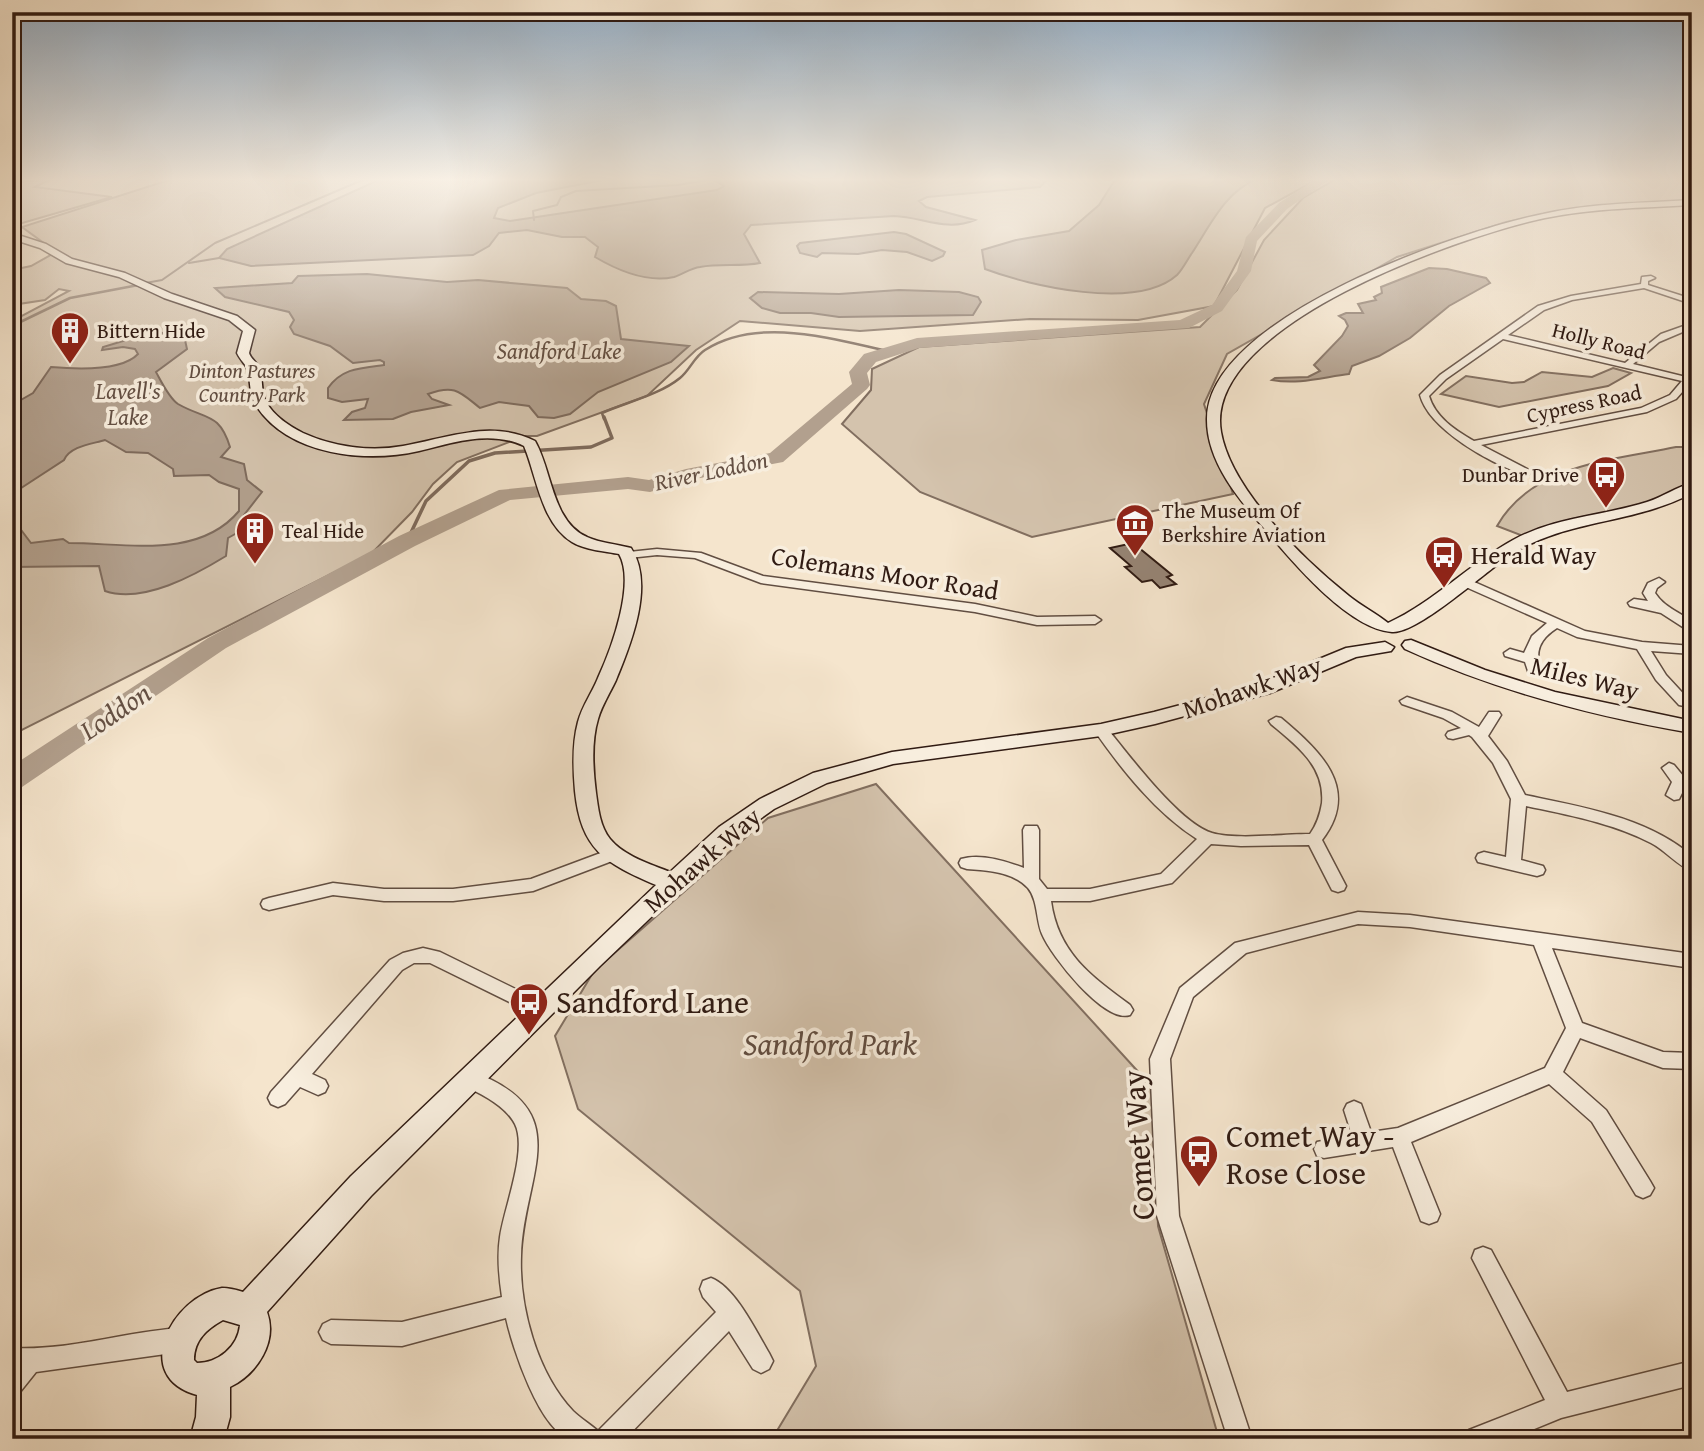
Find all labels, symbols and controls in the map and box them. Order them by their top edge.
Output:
building icon: Bittern Hide [49,310,91,365]
street label: Holly Road [1549,314,1650,367]
place label: Bittern Hide [97,315,206,346]
water label: Sandford Lake [497,334,621,367]
park label: Dinton Pastures Country Park [188,355,316,410]
water label: Lavell's Lake [95,374,161,433]
street label: Cypress Road [1524,376,1645,431]
water label: River Loddon [650,442,771,499]
bus stop icon: Dunbar Drive [1585,454,1627,509]
place label: Dunbar Drive [1462,459,1579,490]
place label: The Museum Of Berkshire Aviation [1162,495,1326,550]
museum icon: The Museum Of Berkshire Aviation [1114,502,1156,557]
building icon: Teal Hide [234,510,276,565]
place label: Teal Hide [282,515,364,546]
bus stop icon: Herald Way [1423,534,1465,589]
street label: Colemans Moor Road [769,535,1002,610]
place label: Herald Way [1471,535,1596,574]
street label: Mohawk Way [1177,645,1327,729]
street label: Miles Way [1527,645,1643,710]
water label: Loddon [70,672,159,750]
street label: Mohawk Way [634,797,769,922]
place label: Sandford Lane [556,978,749,1025]
bus stop icon: Sandford Lane [508,981,550,1036]
park label: Sandford Park [743,1020,917,1067]
street label: Comet Way [1109,1068,1166,1222]
place label: Comet Way - Rose Close [1226,1112,1394,1196]
bus stop icon: Comet Way - Rose Close [1178,1133,1220,1188]

